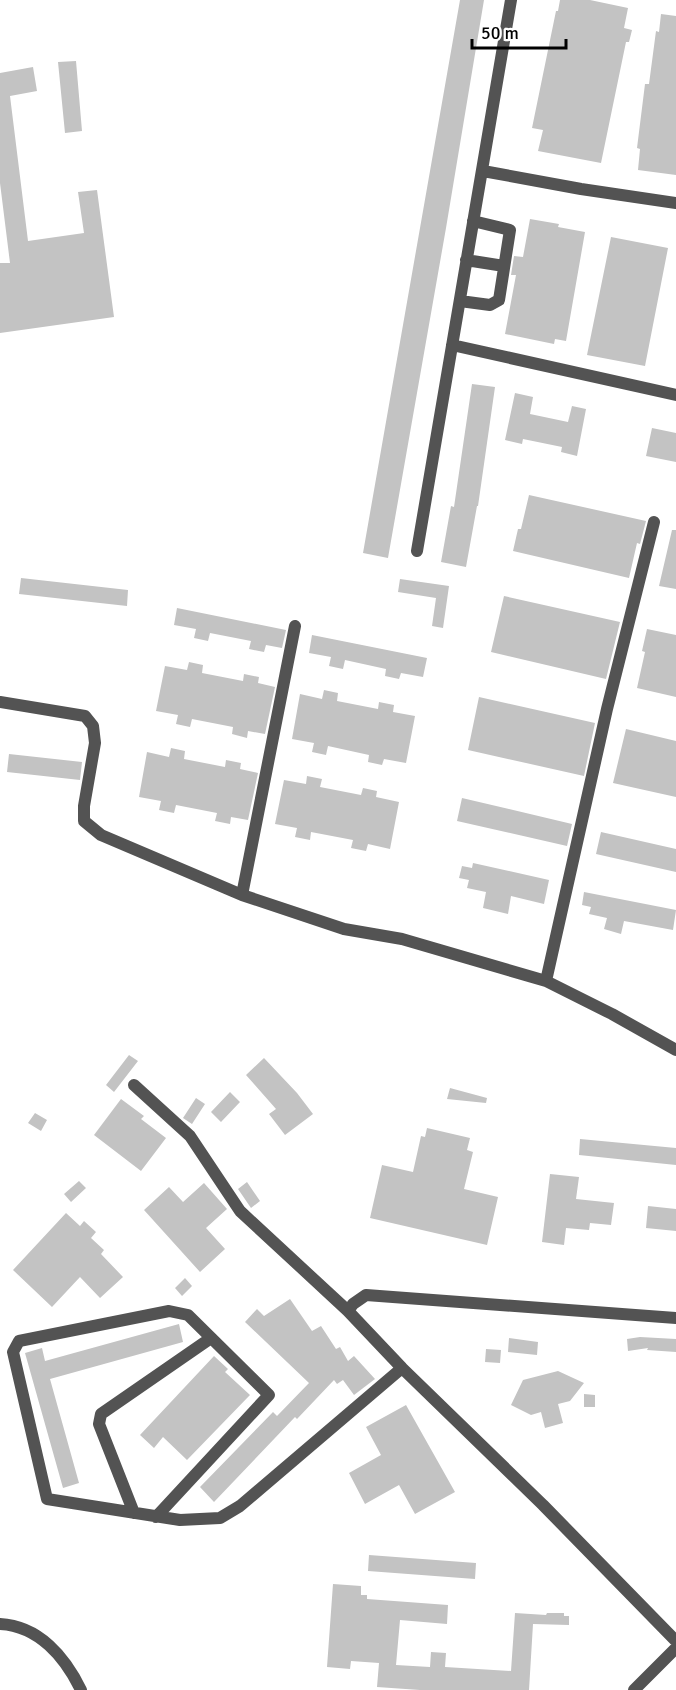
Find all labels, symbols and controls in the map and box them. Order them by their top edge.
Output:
scale bar [472,12,566,50]
text: 50 m [481,22,519,44]

